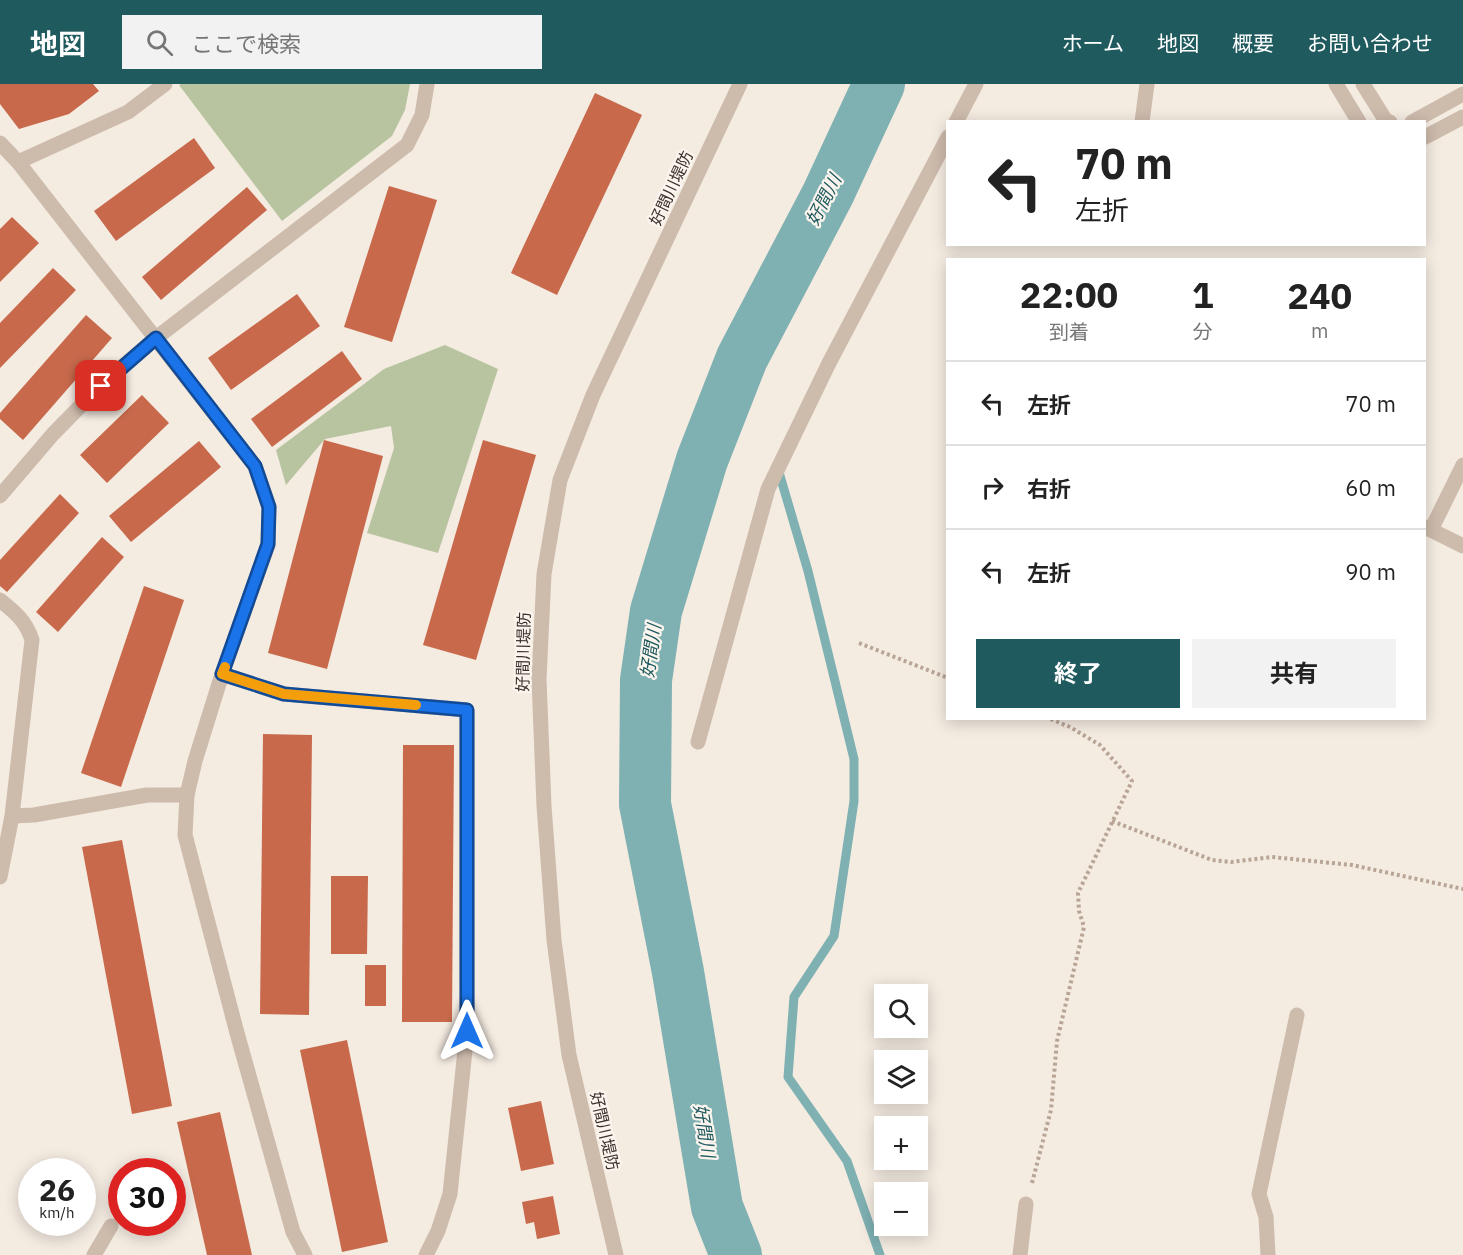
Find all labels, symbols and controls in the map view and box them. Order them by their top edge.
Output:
search box [122,15,542,69]
text: 地図 [30,25,86,62]
icon: search [143,26,176,59]
text: ここで検索 [191,29,301,58]
text: ホーム [1062,29,1124,57]
text: 地図 [1157,29,1199,57]
text: 概要 [1232,29,1274,57]
text: お問い合わせ [1307,29,1433,57]
text: 70 m [1075,136,1173,191]
icon: left [976,144,1054,222]
street label: 好間川堤防 [645,148,697,228]
water label: 好間川 [801,169,847,229]
text: 左折 [1075,192,1129,227]
text: 22:00 [1020,271,1118,318]
text: 1 [1192,271,1214,318]
text: 240 [1287,272,1352,319]
text: m [1311,317,1328,344]
text: 到着 [1049,318,1089,345]
text: 分 [1193,318,1213,345]
pin [75,360,126,411]
icon: arrive [84,369,117,402]
icon: left [976,387,1009,420]
text: 70 m [1345,389,1396,418]
text: 左折 [1027,390,1071,419]
icon: right [976,471,1009,504]
text: 60 m [1345,473,1396,502]
text: 右折 [1027,474,1071,503]
icon: left [976,555,1009,588]
text: 90 m [1345,557,1396,586]
text: 左折 [1027,558,1071,587]
street label: 好間川堤防 [512,612,534,692]
water label: 好間川 [635,621,666,679]
button: 終了 [976,639,1180,708]
button: 共有 [1192,639,1396,708]
map controls [874,984,928,1236]
button: search [874,984,928,1038]
position arrow [435,999,499,1063]
button: layers [874,1050,928,1104]
street label: 好間川堤防 [586,1090,624,1172]
water label: 好間川 [689,1102,720,1161]
button: + [874,1116,928,1170]
speed limit sign: 30 [108,1158,186,1236]
text: 26 [39,1170,75,1209]
button: − [874,1182,928,1236]
text: km/h [39,1203,75,1222]

